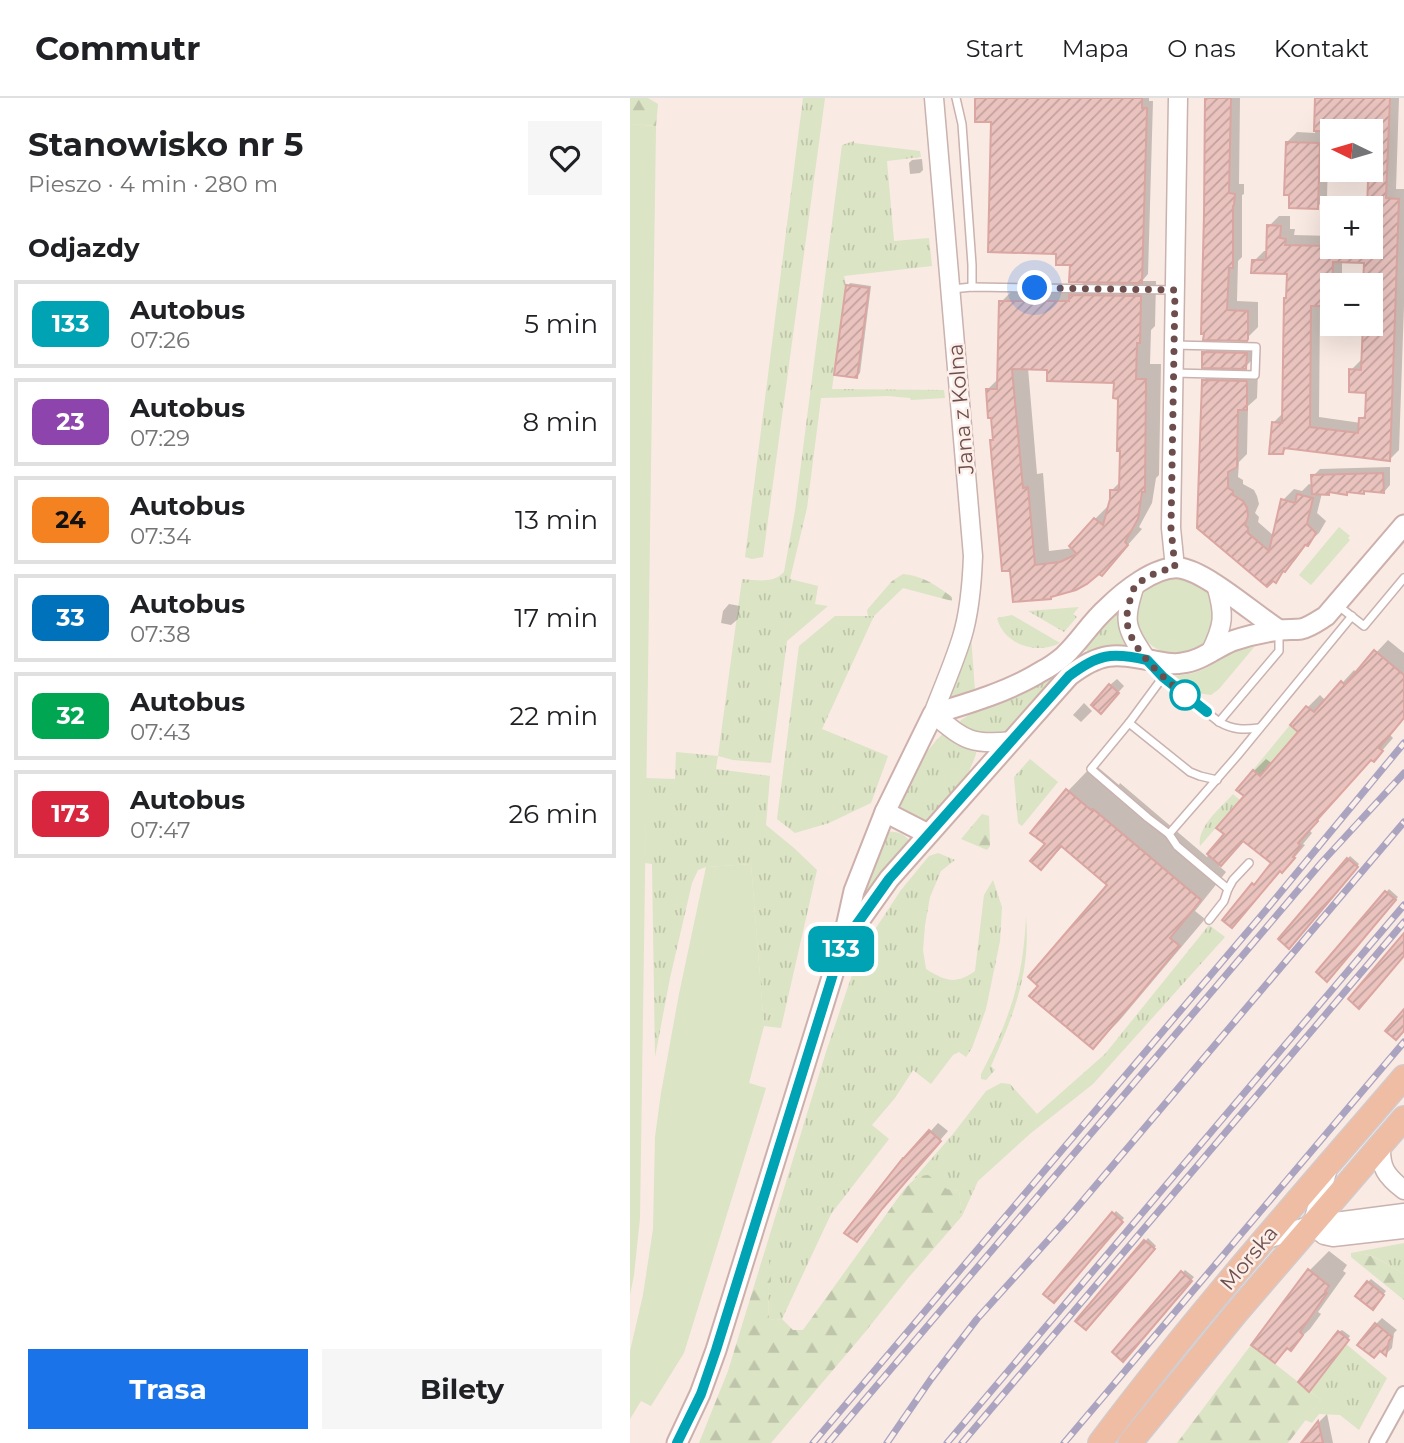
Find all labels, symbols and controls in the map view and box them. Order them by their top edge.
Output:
text: Commutr [35,28,200,68]
text: Start [966,34,1024,63]
text: Mapa [1062,34,1129,63]
text: O nas [1167,34,1236,63]
text: Kontakt [1274,34,1369,63]
north arrow [1320,119,1382,182]
map controls [1320,119,1383,336]
button: heart [528,121,602,195]
text: Stanowisko nr 5 [28,124,303,164]
text: Pieszo · 4 min · 280 m [28,170,278,198]
button: + [1320,196,1383,259]
text: Odjazdy [28,232,139,264]
your location [1017,270,1052,305]
button: − [1320,273,1383,336]
text: Autobus [130,294,245,326]
text: 5 min [524,308,598,340]
text: 133 [52,309,89,338]
text: 07:26 [130,326,190,354]
street label: Jana z Kolna [942,343,979,476]
text: Autobus [130,392,245,424]
text: 8 min [522,406,598,438]
text: 23 [56,407,85,436]
text: 07:29 [130,424,190,452]
text: Autobus [130,490,245,522]
text: 13 min [515,504,598,536]
text: 24 [55,505,86,534]
text: 07:34 [130,522,191,550]
text: Autobus [130,588,245,620]
text: 17 min [514,602,598,634]
text: 33 [56,603,85,632]
text: 07:38 [130,620,191,648]
unlabelled marker [1170,680,1200,710]
text: Autobus [130,686,245,718]
text: 22 min [509,700,598,732]
text: 32 [56,701,85,730]
text: 07:43 [130,718,191,746]
text: Autobus [130,784,245,816]
text: 26 min [508,798,598,830]
text: 173 [51,799,90,828]
text: 07:47 [130,816,191,844]
line badge: 133 [801,926,881,972]
text: 133 [822,934,860,963]
street label: Morska [1214,1220,1283,1295]
button: Trasa [28,1349,308,1429]
button: Bilety [322,1349,602,1429]

